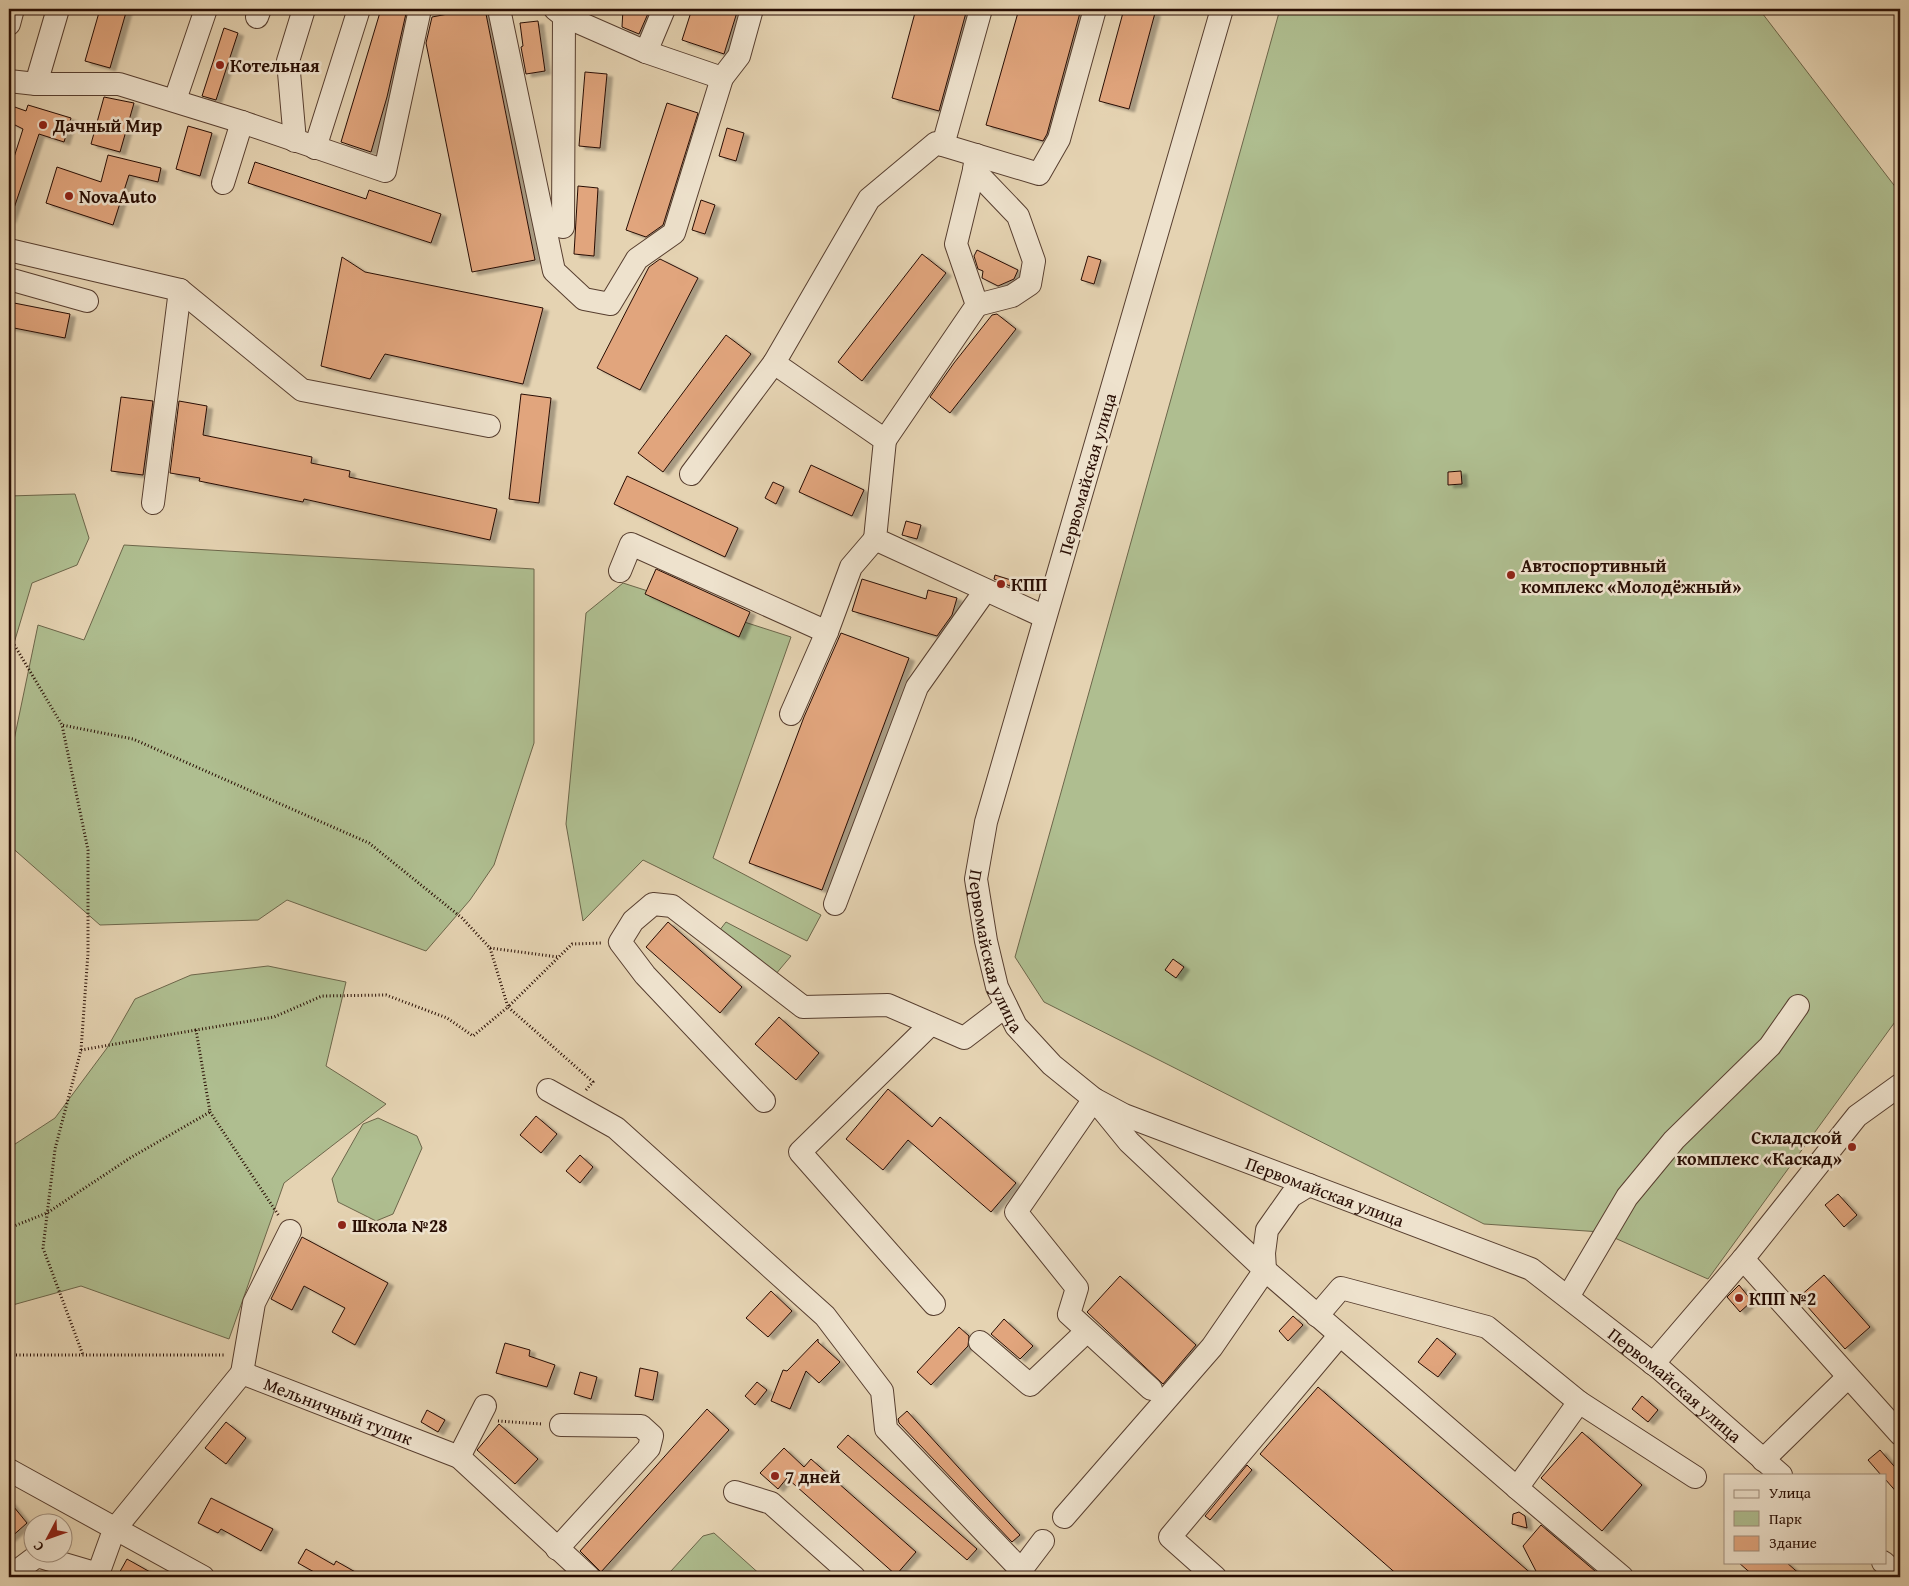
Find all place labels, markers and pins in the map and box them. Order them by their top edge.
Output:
place label: Котельная [230,52,320,79]
marker: Котельная [214,59,226,71]
place label: Дачный Мир [52,112,162,139]
marker: Дачный Мир [37,119,49,131]
place label: NovaAuto [79,183,157,210]
marker: NovaAuto [63,190,75,202]
place label: Автоспортивный комплекс «Молодёжный» [1521,552,1741,600]
marker: Автоспортивный комплекс «Молодёжный» [1505,569,1517,581]
place label: КПП [1011,571,1047,598]
marker: КПП [995,578,1007,590]
place label: Складской комплекс «Каскад» [1677,1124,1842,1172]
marker: Складской комплекс «Каскад» [1846,1141,1858,1153]
place label: Школа №28 [352,1212,448,1239]
marker: Школа №28 [336,1219,348,1231]
place label: КПП №2 [1749,1285,1816,1312]
marker: КПП №2 [1733,1292,1745,1304]
place label: 7 дней [785,1463,841,1490]
marker: 7 дней [769,1470,781,1482]

